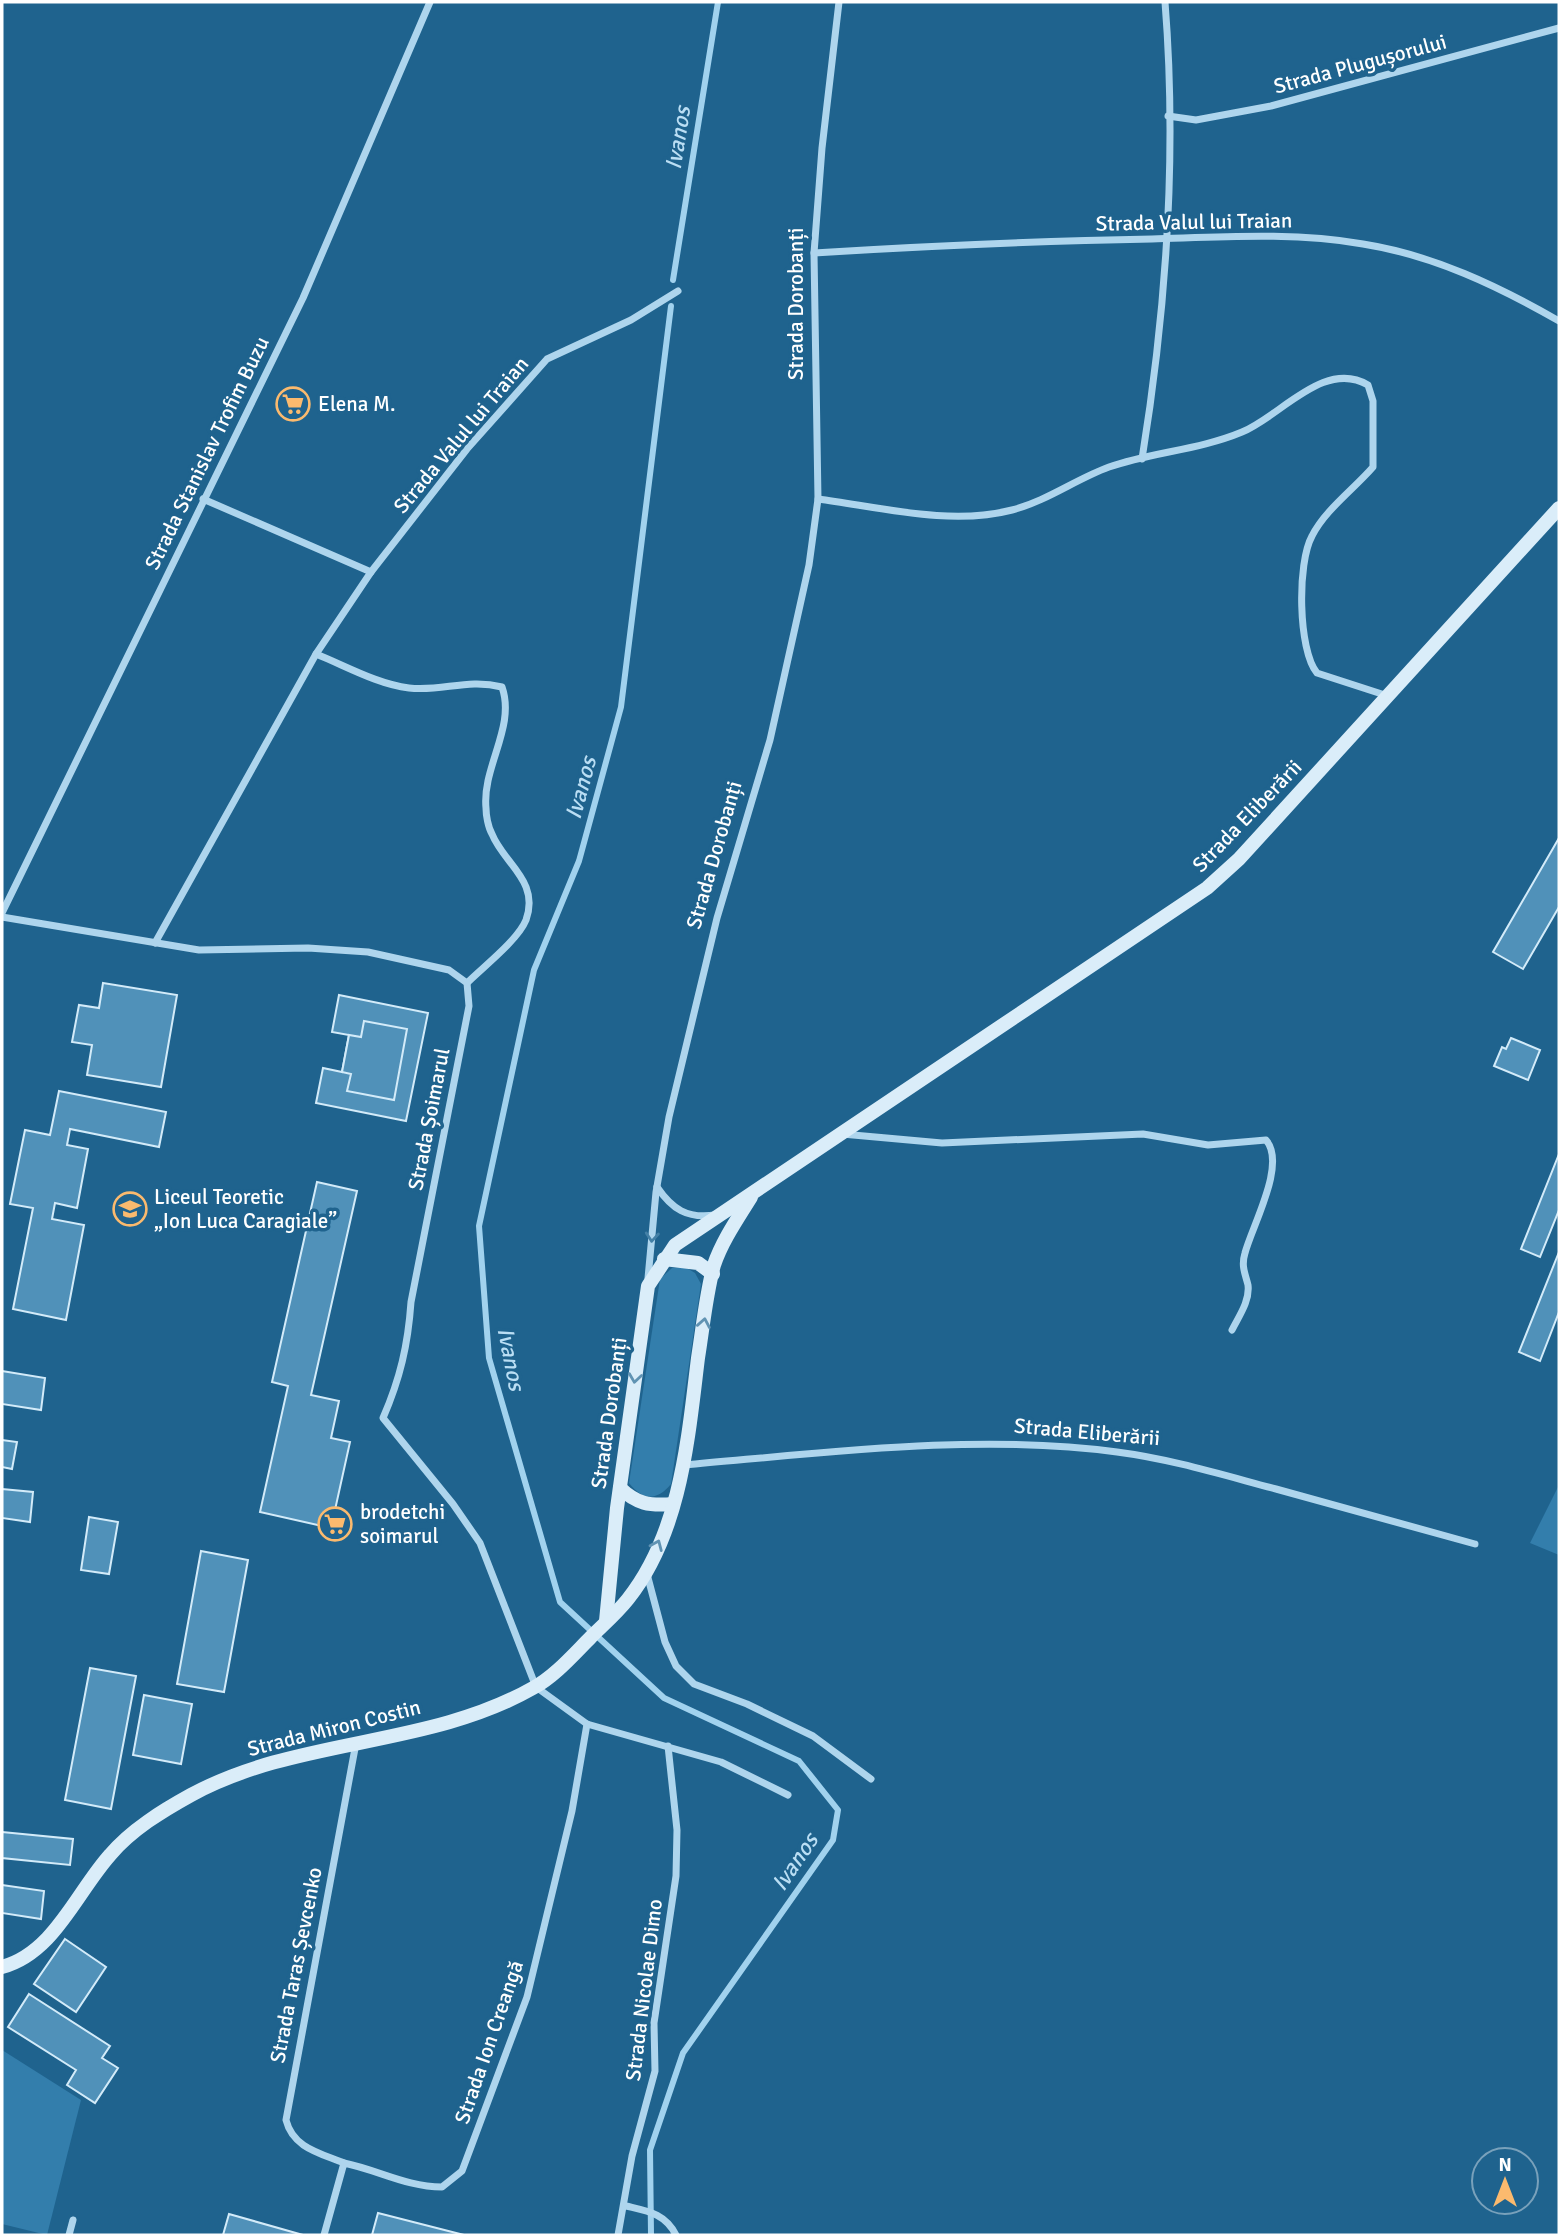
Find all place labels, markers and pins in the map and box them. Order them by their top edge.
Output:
supermarket icon: Elena M. [274,385,312,423]
place label: Elena M. [318,391,396,417]
place label: Liceul Teoretic „Ion Luca Caragiale” [154,1184,337,1234]
school or university icon: Liceul Teoretic „Ion Luca Caragiale” [111,1190,149,1228]
place label: brodetchi soimarul [360,1499,445,1549]
supermarket icon: brodetchi soimarul [316,1505,354,1543]

